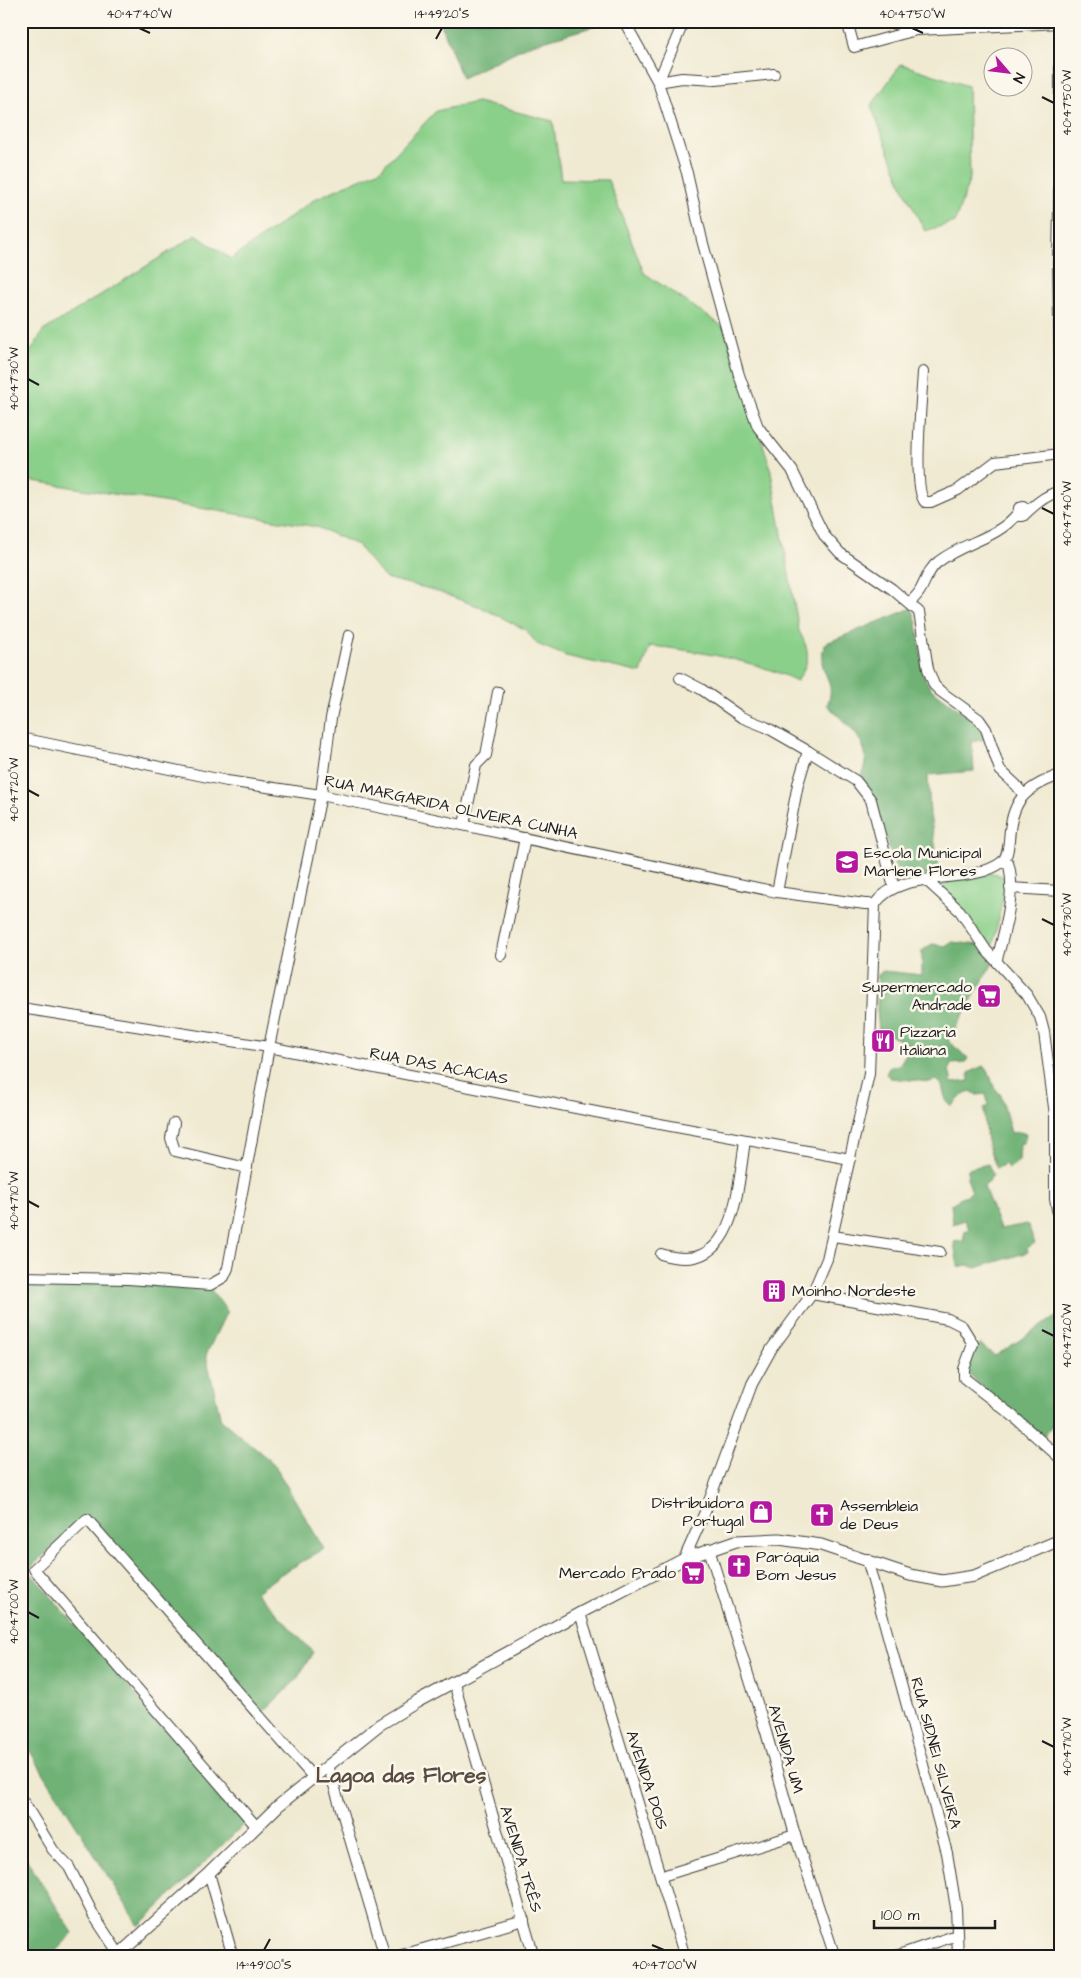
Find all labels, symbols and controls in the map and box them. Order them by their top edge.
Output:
text: 40°47'40"W [106,6,173,23]
text: 14°49'20"S [415,6,469,23]
text: 40°47'50"W [879,6,946,23]
north arrow [984,48,1034,98]
text: N [1008,69,1029,86]
text: 40°47'50"W [1059,69,1076,136]
text: 40°47'30"W [6,346,23,411]
text: 40°47'40"W [1059,480,1076,547]
text: 40°47'20"W [6,757,23,822]
street label: RUA MARGARIDA OLIVEIRA CUNHA [322,769,580,845]
place label: Escola Municipal Marlene Flores [864,842,982,882]
school or university icon: Escola Municipal Marlene Flores [834,849,860,875]
text: 40°47'30"W [1059,892,1076,957]
place label: Supermercado Andrade [862,976,972,1016]
supermarket icon: Supermercado Andrade [976,983,1002,1009]
place label: Pizzaria Italiana [900,1021,956,1061]
restaurant icon: Pizzaria Italiana [870,1028,896,1054]
street label: RUA DAS ACACIAS [368,1042,510,1090]
text: 40°47'10"W [6,1171,23,1231]
building icon: Moinho Nordeste [761,1278,787,1304]
place label: Moinho Nordeste [792,1280,916,1302]
text: 40°47'20"W [1059,1303,1076,1368]
place label: Distribuidora Portugal [652,1492,744,1533]
place label: Assembleia de Deus [840,1495,918,1535]
shop icon: Distribuidora Portugal [748,1499,774,1525]
church icon: Assembleia de Deus [809,1502,835,1528]
place label: Paróquia Bom Jesus [756,1546,837,1586]
church icon: Paróquia Bom Jesus [726,1553,752,1579]
supermarket icon: Mercado Prado [680,1560,706,1586]
place label: Mercado Prado [559,1562,676,1584]
text: 40°47'00"W [6,1579,23,1645]
street label: RUA SIDNEI SILVEIRA [905,1675,967,1831]
street label: AVENIDA UM [763,1702,809,1796]
text: 40°47'10"W [1059,1717,1076,1777]
street label: AVENIDA DOIS [621,1728,673,1832]
district label: Lagoa das Flores [316,1761,487,1792]
street label: AVENIDA TRÊS [494,1803,548,1915]
scale bar [874,1898,995,1930]
text: 100 m [881,1905,920,1926]
text: 14°49'00"S [237,1957,292,1974]
text: 40°47'00"W [631,1957,697,1974]

